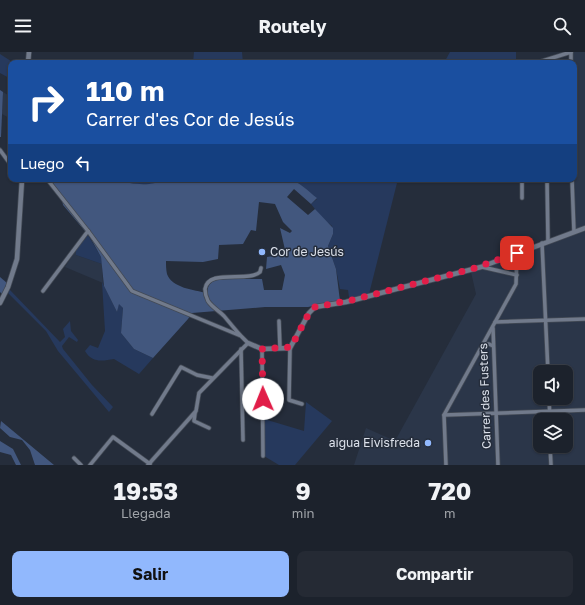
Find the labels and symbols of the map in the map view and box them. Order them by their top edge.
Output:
pin [500,236,534,270]
place label: Cor de Jesús [270,244,344,259]
marker: Cor de Jesús [257,247,267,257]
street label: Carrer des Fusters [475,343,494,449]
position arrow [242,378,284,420]
place label: aigua Eivisfreda [329,435,420,450]
marker: aigua Eivisfreda [423,438,433,448]

